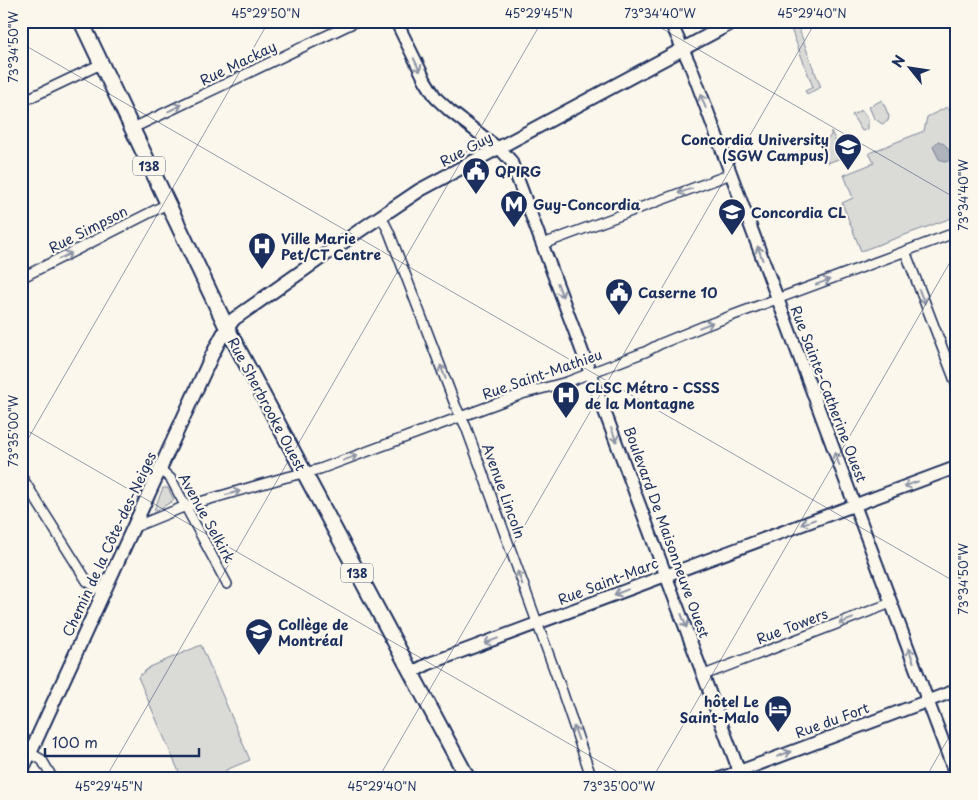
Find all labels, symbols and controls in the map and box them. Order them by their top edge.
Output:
text: 45°29'50"N [232,4,301,22]
text: 45°29'45"N [505,4,573,22]
text: 73°34'40"W [624,4,696,22]
text: 45°29'40"N [777,4,847,22]
text: 73°34'50"W [4,11,22,83]
street label: Rue Mackay [196,35,280,91]
north arrow [886,42,936,92]
text: N [886,51,910,71]
one-way arrow [413,57,422,72]
one-way arrow [698,94,708,109]
one-way arrow [167,103,182,112]
street label: Rue Guy [436,126,496,172]
place label: Concordia University (SGW Campus) [681,129,829,166]
school or university icon: Concordia University (SGW Campus) [833,132,863,171]
public building icon: QPIRG [461,156,491,195]
road number: 138 [133,157,165,176]
text: 73°34'40"W [954,159,972,231]
place label: QPIRG [495,161,541,182]
one-way arrow [678,187,693,196]
metro station icon: Guy-Concordia [499,189,529,228]
place label: Guy-Concordia [533,194,641,215]
school or university icon: Concordia CL [717,197,747,236]
street label: Rue Simpson [45,200,131,258]
place label: Concordia CL [751,202,846,223]
place label: Ville Marie Pet/CT Centre [281,228,381,265]
hospital icon: Ville Marie Pet/CT Centre [247,231,277,270]
one-way arrow [755,246,764,261]
one-way arrow [57,251,72,261]
public building icon: Caserne 10 [604,277,634,316]
one-way arrow [815,277,830,286]
one-way arrow [556,282,565,297]
place label: Caserne 10 [638,282,717,303]
one-way arrow [918,289,927,304]
street label: Rue Sainte-Catherine Ouest [786,303,873,486]
one-way arrow [697,320,713,329]
street label: Rue Sherbrooke Ouest [223,333,311,475]
street label: Rue Saint-Mathieu [479,344,605,404]
one-way arrow [438,365,447,381]
place label: CLSC Métro - CSSS de la Montagne [585,377,720,414]
hospital icon: CLSC Métro - CSSS de la Montagne [551,380,581,419]
text: 73°35'00"W [4,394,22,467]
street label: Boulevard De Maisonneuve Ouest [619,423,715,641]
one-way arrow [610,427,619,442]
street label: Avenue Lincoln [477,441,531,541]
street label: Chemin de la Côte-des-Neiges [57,448,161,640]
one-way arrow [832,452,841,468]
one-way arrow [341,453,357,462]
street label: Avenue Selkirk [174,469,241,567]
one-way arrow [904,480,919,489]
one-way arrow [225,487,241,497]
one-way arrow [801,518,817,527]
text: 73°34'50"W [954,543,972,615]
street label: Rue Saint-Marc [555,552,661,610]
road number: 138 [341,564,373,582]
one-way arrow [515,571,524,586]
one-way arrow [614,588,629,597]
street label: Rue Towers [753,603,831,649]
one-way arrow [680,613,689,628]
place label: Collège de Montréal [278,614,349,651]
school or university icon: Collège de Montréal [244,617,274,656]
one-way arrow [838,617,853,626]
one-way arrow [484,637,500,646]
one-way arrow [906,648,915,663]
place label: hôtel Le Saint-Malo [680,691,759,728]
hotel icon: hôtel Le Saint-Malo [763,694,793,733]
street label: Rue du Fort [792,697,872,743]
scale bar [45,725,199,757]
one-way arrow [571,725,580,741]
text: 100 m [52,730,98,753]
one-way arrow [776,749,792,758]
text: 45°29'45"N [75,777,143,795]
text: 45°29'40"N [347,777,417,795]
text: 73°35'00"W [583,777,656,795]

